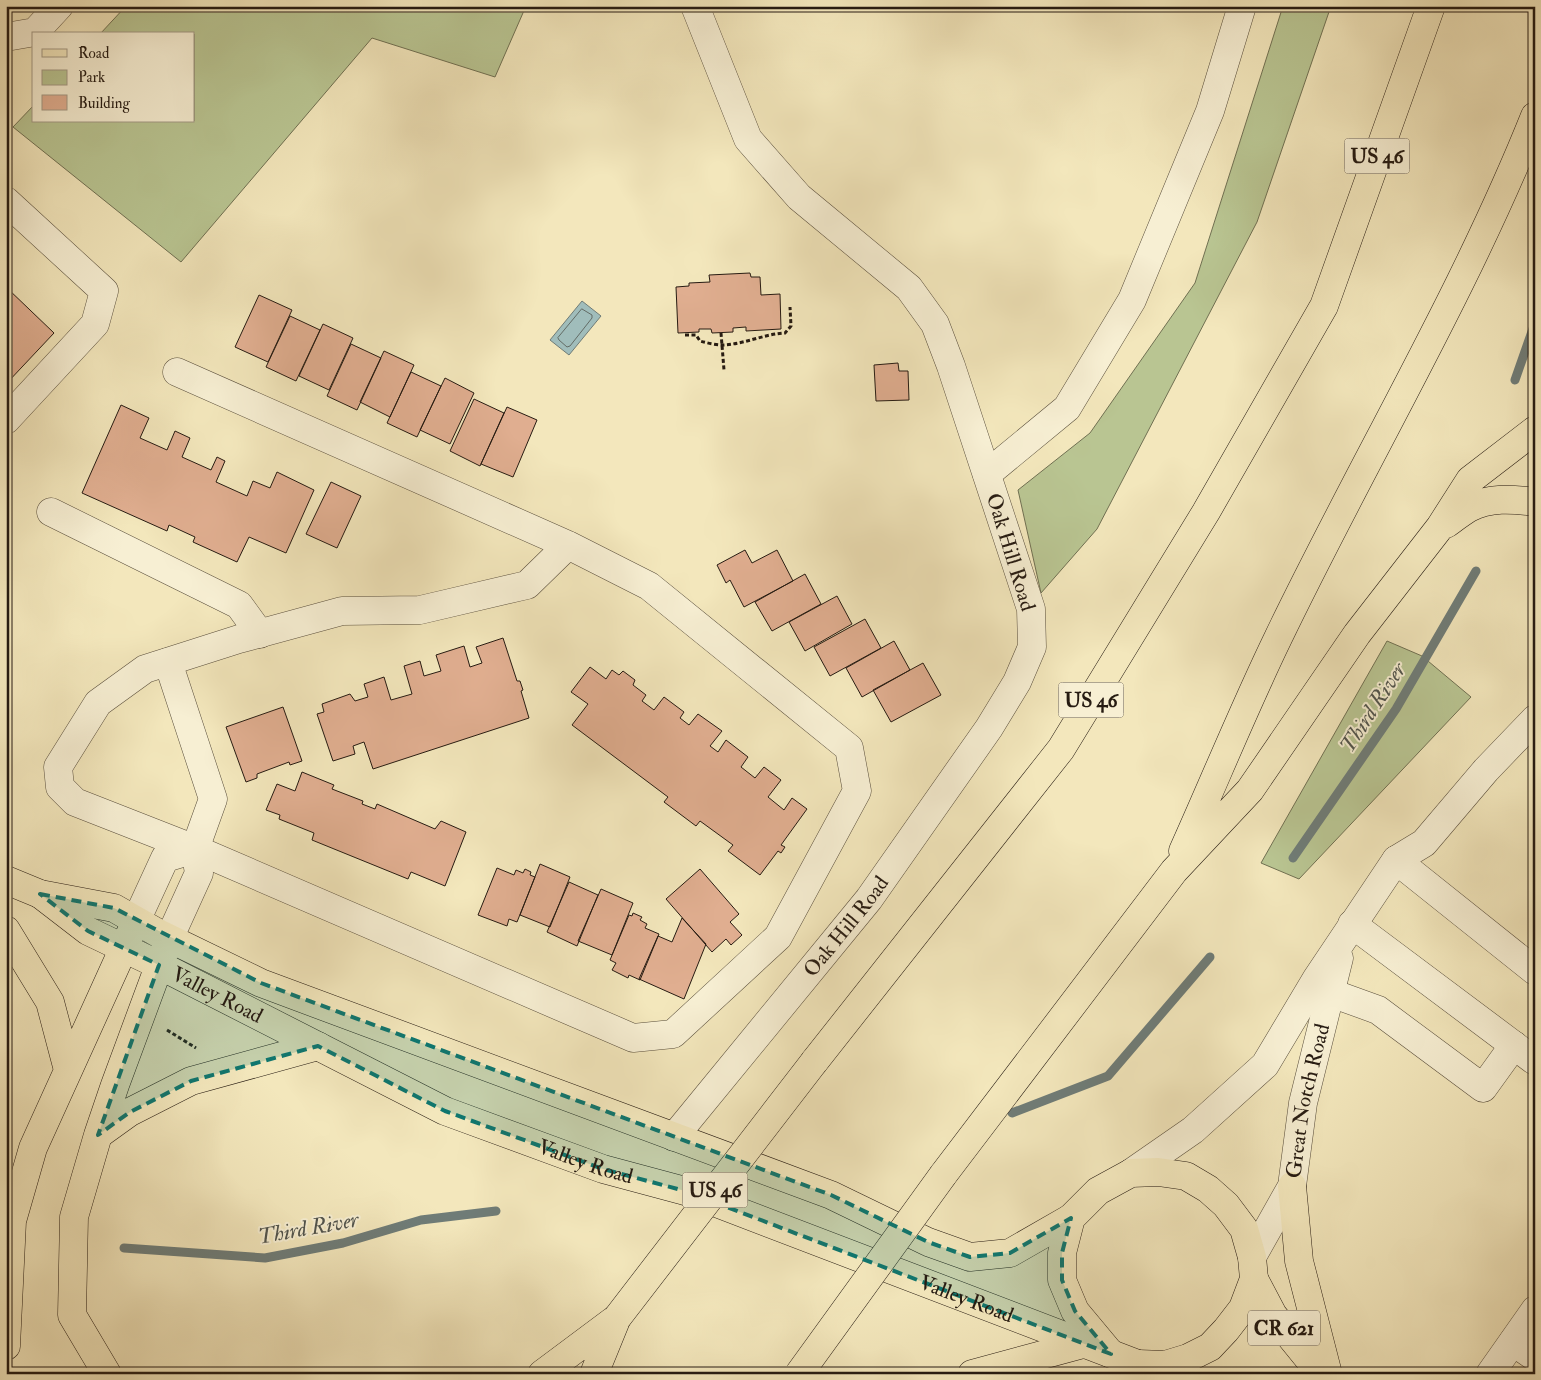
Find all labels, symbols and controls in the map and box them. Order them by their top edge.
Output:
legend [32,32,195,122]
text: Road [78,44,110,63]
text: Park [78,68,105,87]
text: Building [78,94,130,113]
road number: US 46 [1344,138,1410,174]
street label: Oak Hill Road [980,490,1041,615]
water label: Third River [1333,656,1413,758]
road number: US 46 [1058,682,1124,718]
street label: Oak Hill Road [798,870,895,983]
street label: Valley Road [167,961,268,1030]
street label: Great Notch Road [1280,1020,1336,1180]
street label: Valley Road [534,1133,637,1191]
road number: US 46 [682,1172,748,1208]
water label: Third River [256,1205,362,1251]
street label: Valley Road [915,1269,1018,1330]
road number: CR 621 [1248,1310,1320,1346]

